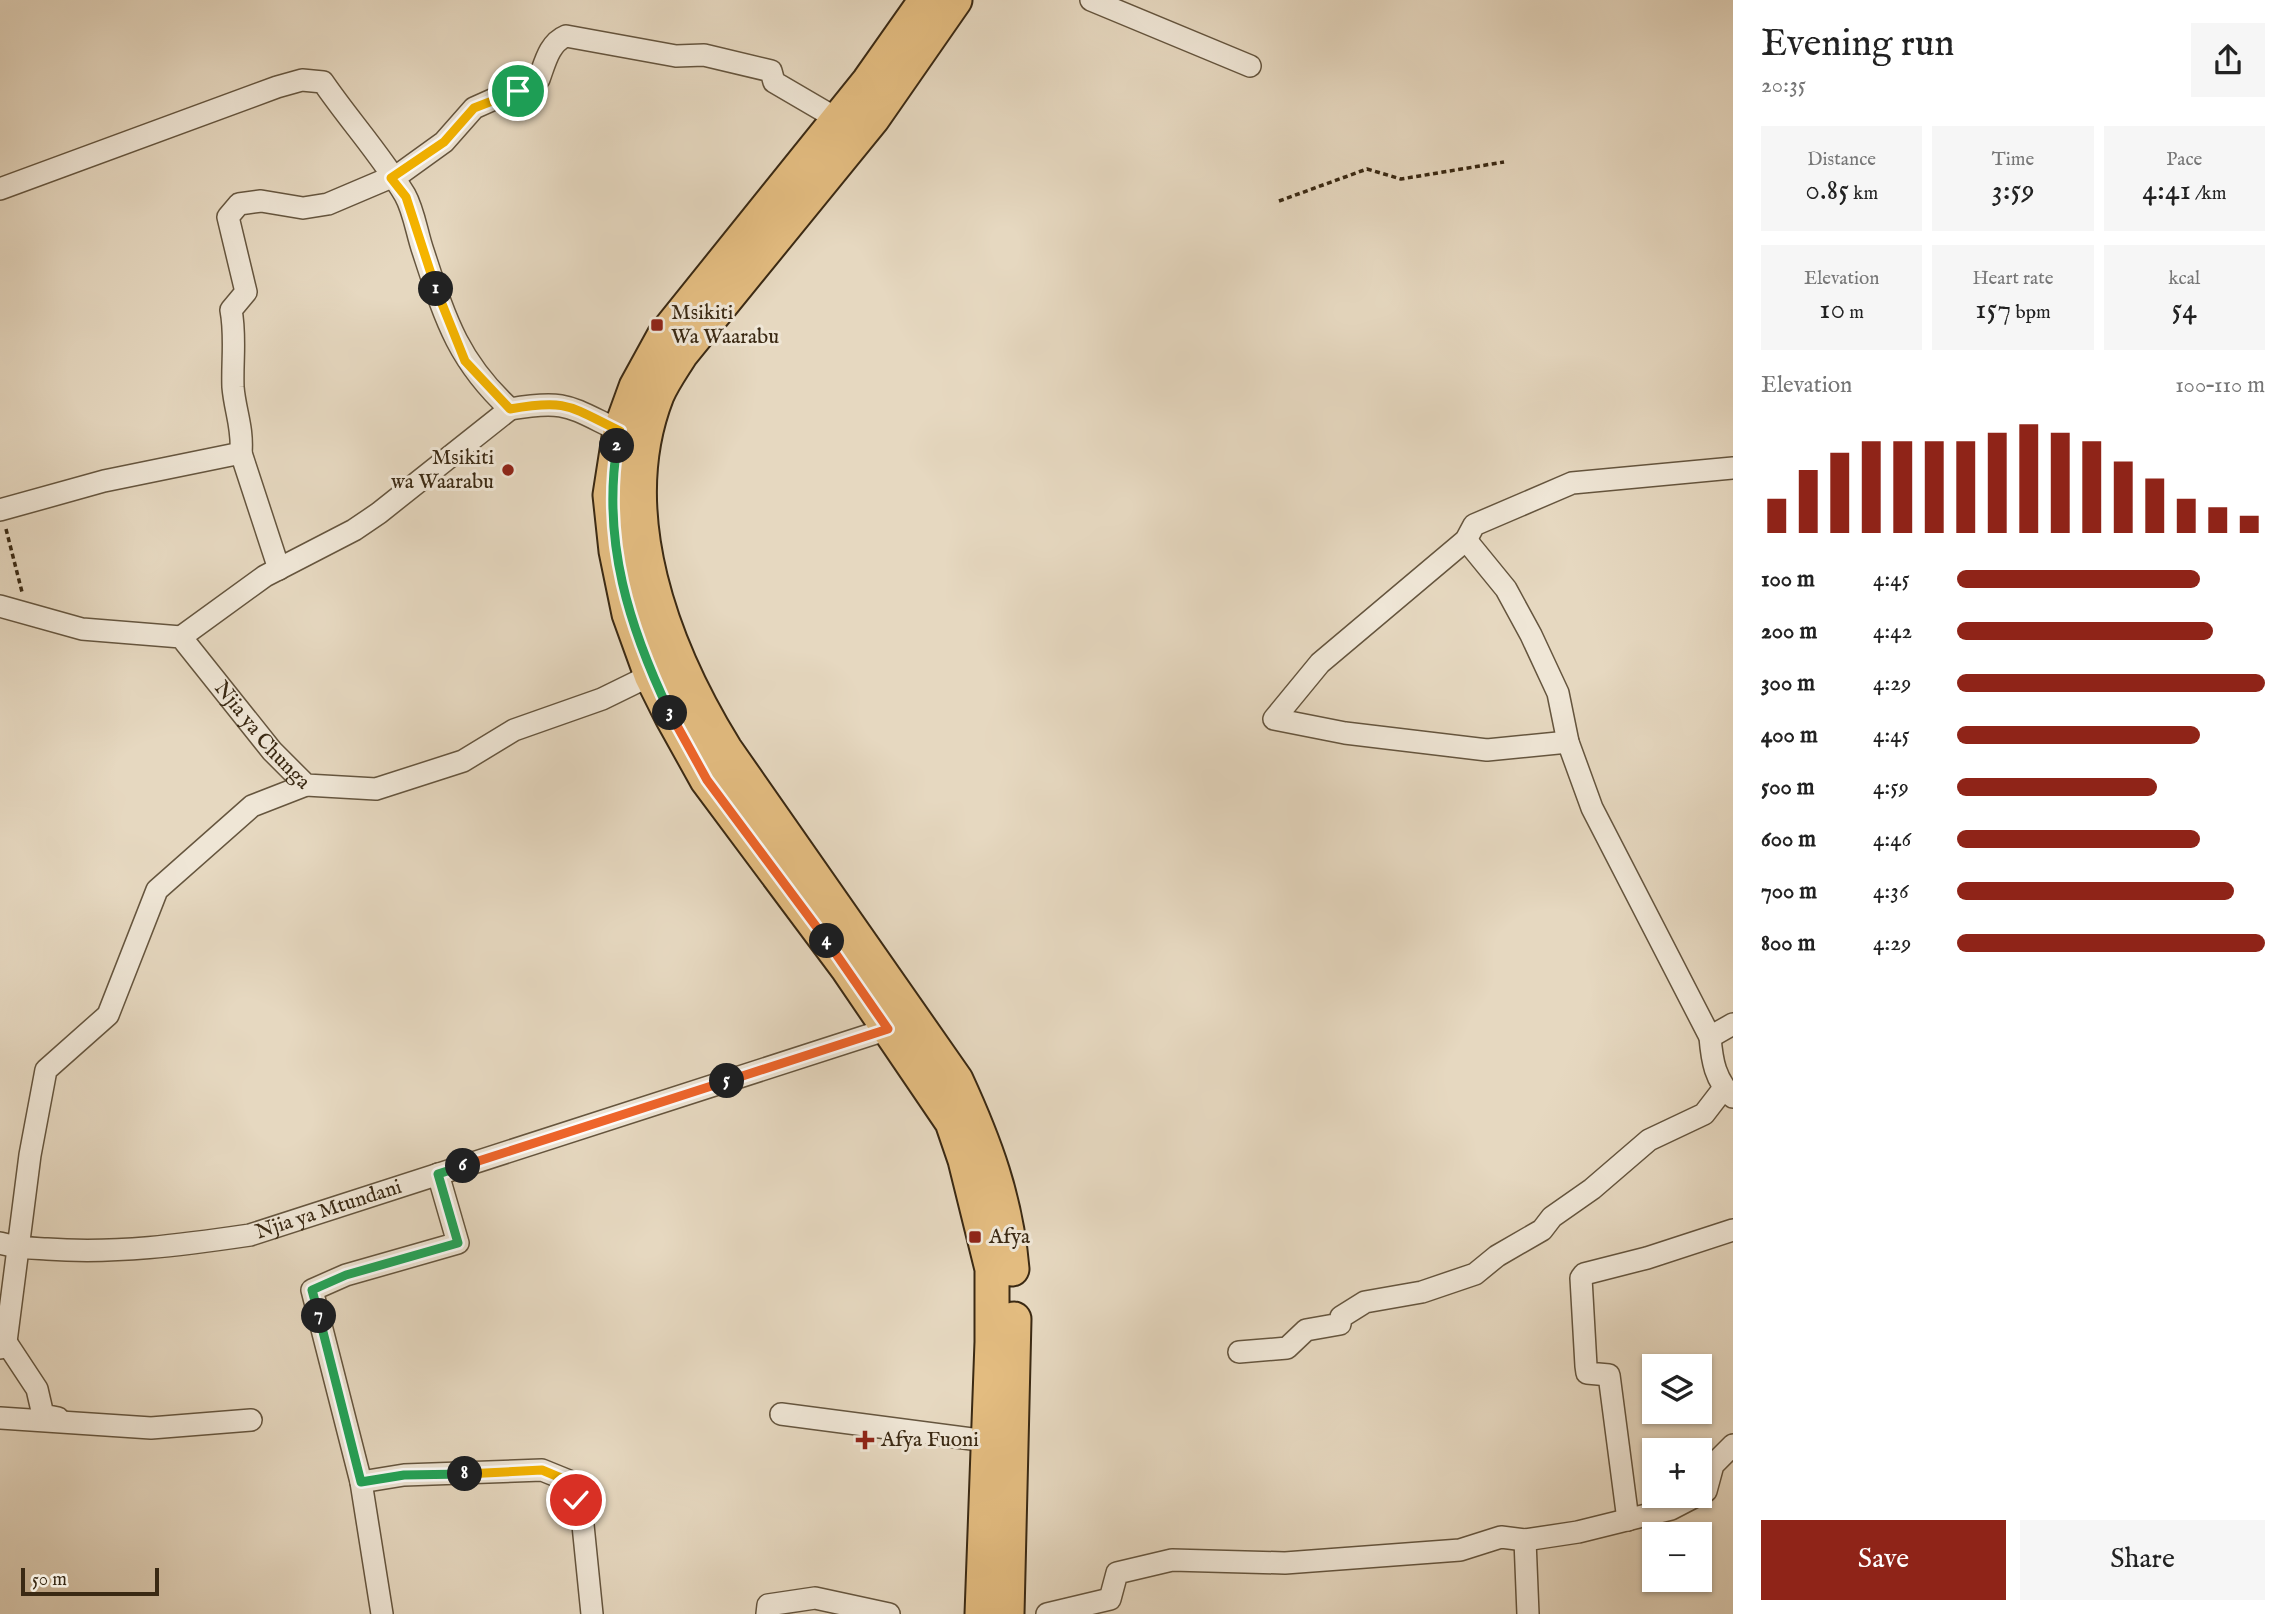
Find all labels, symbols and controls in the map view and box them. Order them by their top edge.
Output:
text: Evening run [1761,21,1955,69]
button: share [2191,23,2265,97]
pin [488,61,548,121]
text: 20:35 [1761,71,1806,100]
icon: arrive [499,72,537,110]
text: Distance [1807,148,1876,172]
text: Time [1992,148,2034,172]
text: Pace [2166,148,2202,172]
text: 0.85 [1805,172,1849,210]
text: 3:59 [1991,172,2035,210]
text: 4:41 [2142,172,2191,210]
text: km [1849,182,1878,206]
text: /km [2191,182,2226,206]
text: Elevation [1804,267,1879,291]
text: Heart rate [1972,267,2054,291]
text: kcal [2168,267,2200,291]
pin: 1 [418,272,453,306]
text: 1 [432,276,439,300]
text: 10 [1819,291,1845,329]
text: 157 [1975,291,2011,329]
text: 54 [2172,291,2197,329]
place label: Msikiti Wa Waarabu [671,300,779,351]
text: m [1845,301,1864,325]
text: bpm [2011,301,2051,325]
marker: Msikiti Wa Waarabu [649,317,665,333]
text: Elevation [1761,371,1852,400]
text: 100–110 m [2175,371,2265,400]
pin: 2 [600,428,634,464]
text: 2 [612,433,621,457]
place label: Msikiti wa Waarabu [391,445,494,496]
marker: Msikiti wa Waarabu [500,462,516,478]
text: 100 m [1761,565,1815,594]
text: 4:45 [1873,565,1910,594]
text: 200 m [1761,617,1817,646]
text: 4:42 [1873,617,1912,646]
text: 300 m [1761,669,1815,698]
text: 4:29 [1873,669,1911,698]
street label: Njia ya Chunga [208,676,317,796]
pin: 3 [652,696,688,730]
text: 3 [666,700,673,724]
text: 400 m [1761,721,1818,750]
text: 4:45 [1873,721,1910,750]
text: 500 m [1761,773,1815,802]
text: 4:59 [1873,773,1909,802]
text: 600 m [1761,825,1816,854]
text: 4:46 [1873,825,1911,854]
text: 700 m [1761,877,1817,906]
text: 4:36 [1873,877,1909,906]
pin: 4 [810,923,844,958]
text: 4 [822,928,831,952]
text: 800 m [1761,929,1815,958]
text: 4:29 [1873,929,1911,958]
pin: 5 [710,1064,744,1098]
text: 5 [723,1068,730,1092]
pin: 6 [446,1148,480,1184]
text: 6 [458,1153,467,1177]
street label: Njia ya Mtundani [252,1173,405,1246]
place label: Afya [988,1224,1031,1251]
marker: Afya [967,1229,983,1245]
pin: 7 [302,1298,336,1334]
text: 7 [314,1303,323,1327]
map controls [1642,1354,1712,1592]
button: layers [1642,1354,1712,1424]
place label: Afya Fuoni [880,1427,979,1454]
marker: Afya Fuoni [855,1430,875,1450]
button: + [1642,1438,1712,1508]
pin: 8 [448,1456,482,1492]
text: 8 [461,1461,468,1485]
pin [546,1470,606,1530]
icon: check [557,1481,595,1519]
button: Save [1761,1520,2006,1600]
button: Share [2020,1520,2265,1600]
button: − [1642,1522,1712,1592]
scale bar [21,1565,159,1597]
text: 50 m [32,1568,67,1592]

